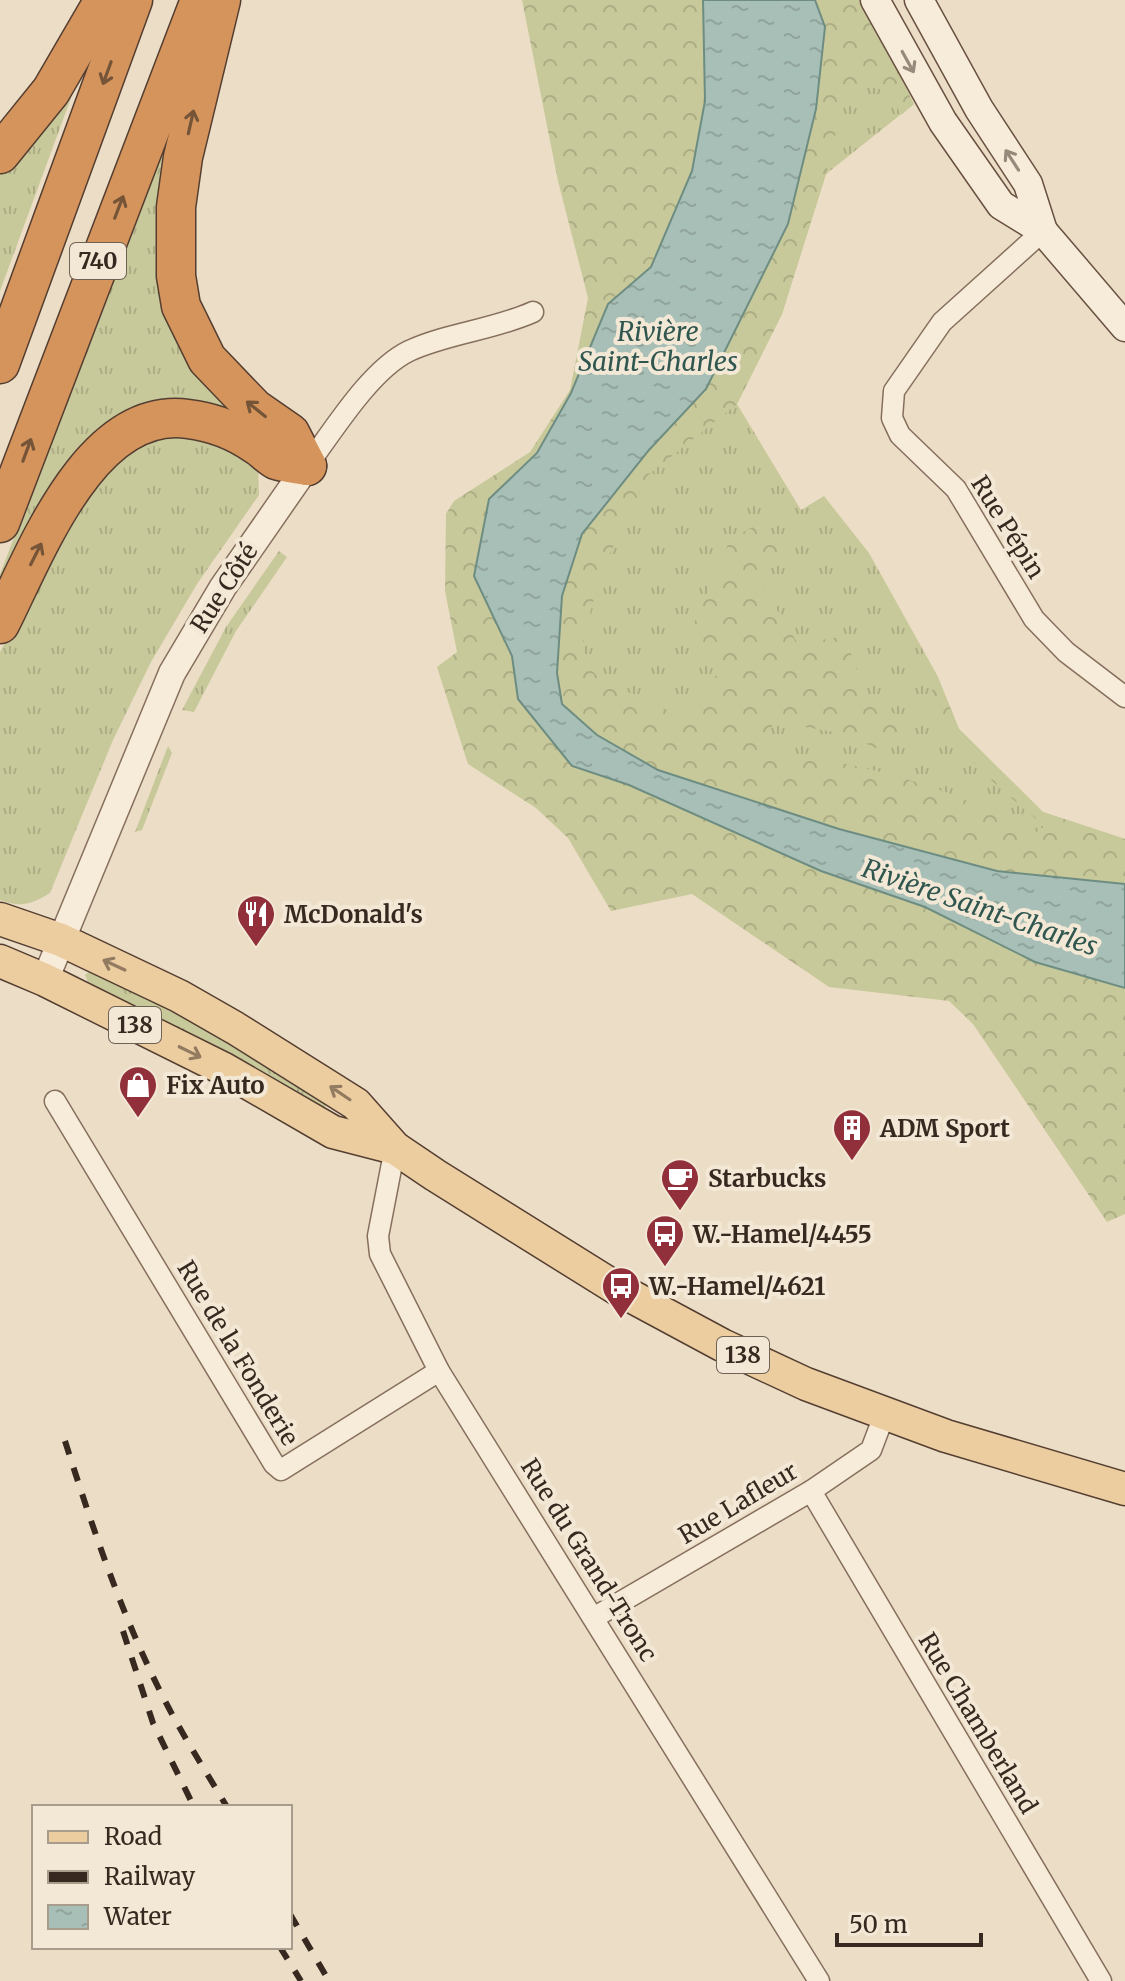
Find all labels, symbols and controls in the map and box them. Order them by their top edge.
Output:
one-way arrow [901,49,916,73]
one-way arrow [99,61,113,85]
one-way arrow [184,109,199,135]
one-way arrow [1004,149,1020,171]
one-way arrow [113,195,127,220]
road number: 740 [70,243,126,279]
water label: Rivière Saint-Charles [578,315,738,378]
one-way arrow [247,400,267,418]
one-way arrow [21,438,35,463]
street label: Rue Pépin [964,470,1052,584]
street label: Rue Côté [184,537,264,639]
one-way arrow [28,543,44,567]
water label: Rivière Saint-Charles [858,851,1102,963]
restaurant icon: McDonald's [235,893,277,948]
place label: McDonald's [284,899,423,930]
one-way arrow [102,957,126,972]
road number: 138 [109,1007,161,1043]
one-way arrow [178,1045,202,1060]
shop icon: Fix Auto [117,1064,159,1119]
place label: Fix Auto [166,1070,265,1101]
one-way arrow [329,1085,351,1101]
building icon: ADM Sport [831,1107,873,1162]
place label: ADM Sport [879,1113,1010,1144]
cafe icon: Starbucks [659,1157,701,1212]
place label: Starbucks [708,1163,826,1194]
bus stop icon: W.-Hamel/4455 [644,1213,686,1268]
place label: W.-Hamel/4455 [692,1219,872,1250]
street label: Rue de la Fonderie [171,1255,305,1451]
bus stop icon: W.-Hamel/4621 [600,1265,642,1320]
place label: W.-Hamel/4621 [648,1271,825,1302]
road number: 138 [717,1337,769,1373]
street label: Rue du Grand-Tronc [514,1453,664,1667]
street label: Rue Lafleur [673,1455,803,1551]
street label: Rue Chamberland [912,1627,1044,1819]
legend [32,1805,292,1949]
text: Road [104,1821,162,1852]
text: Railway [104,1861,195,1892]
scale bar [837,1897,981,1947]
text: Water [103,1901,172,1932]
text: 50 m [849,1909,908,1940]

